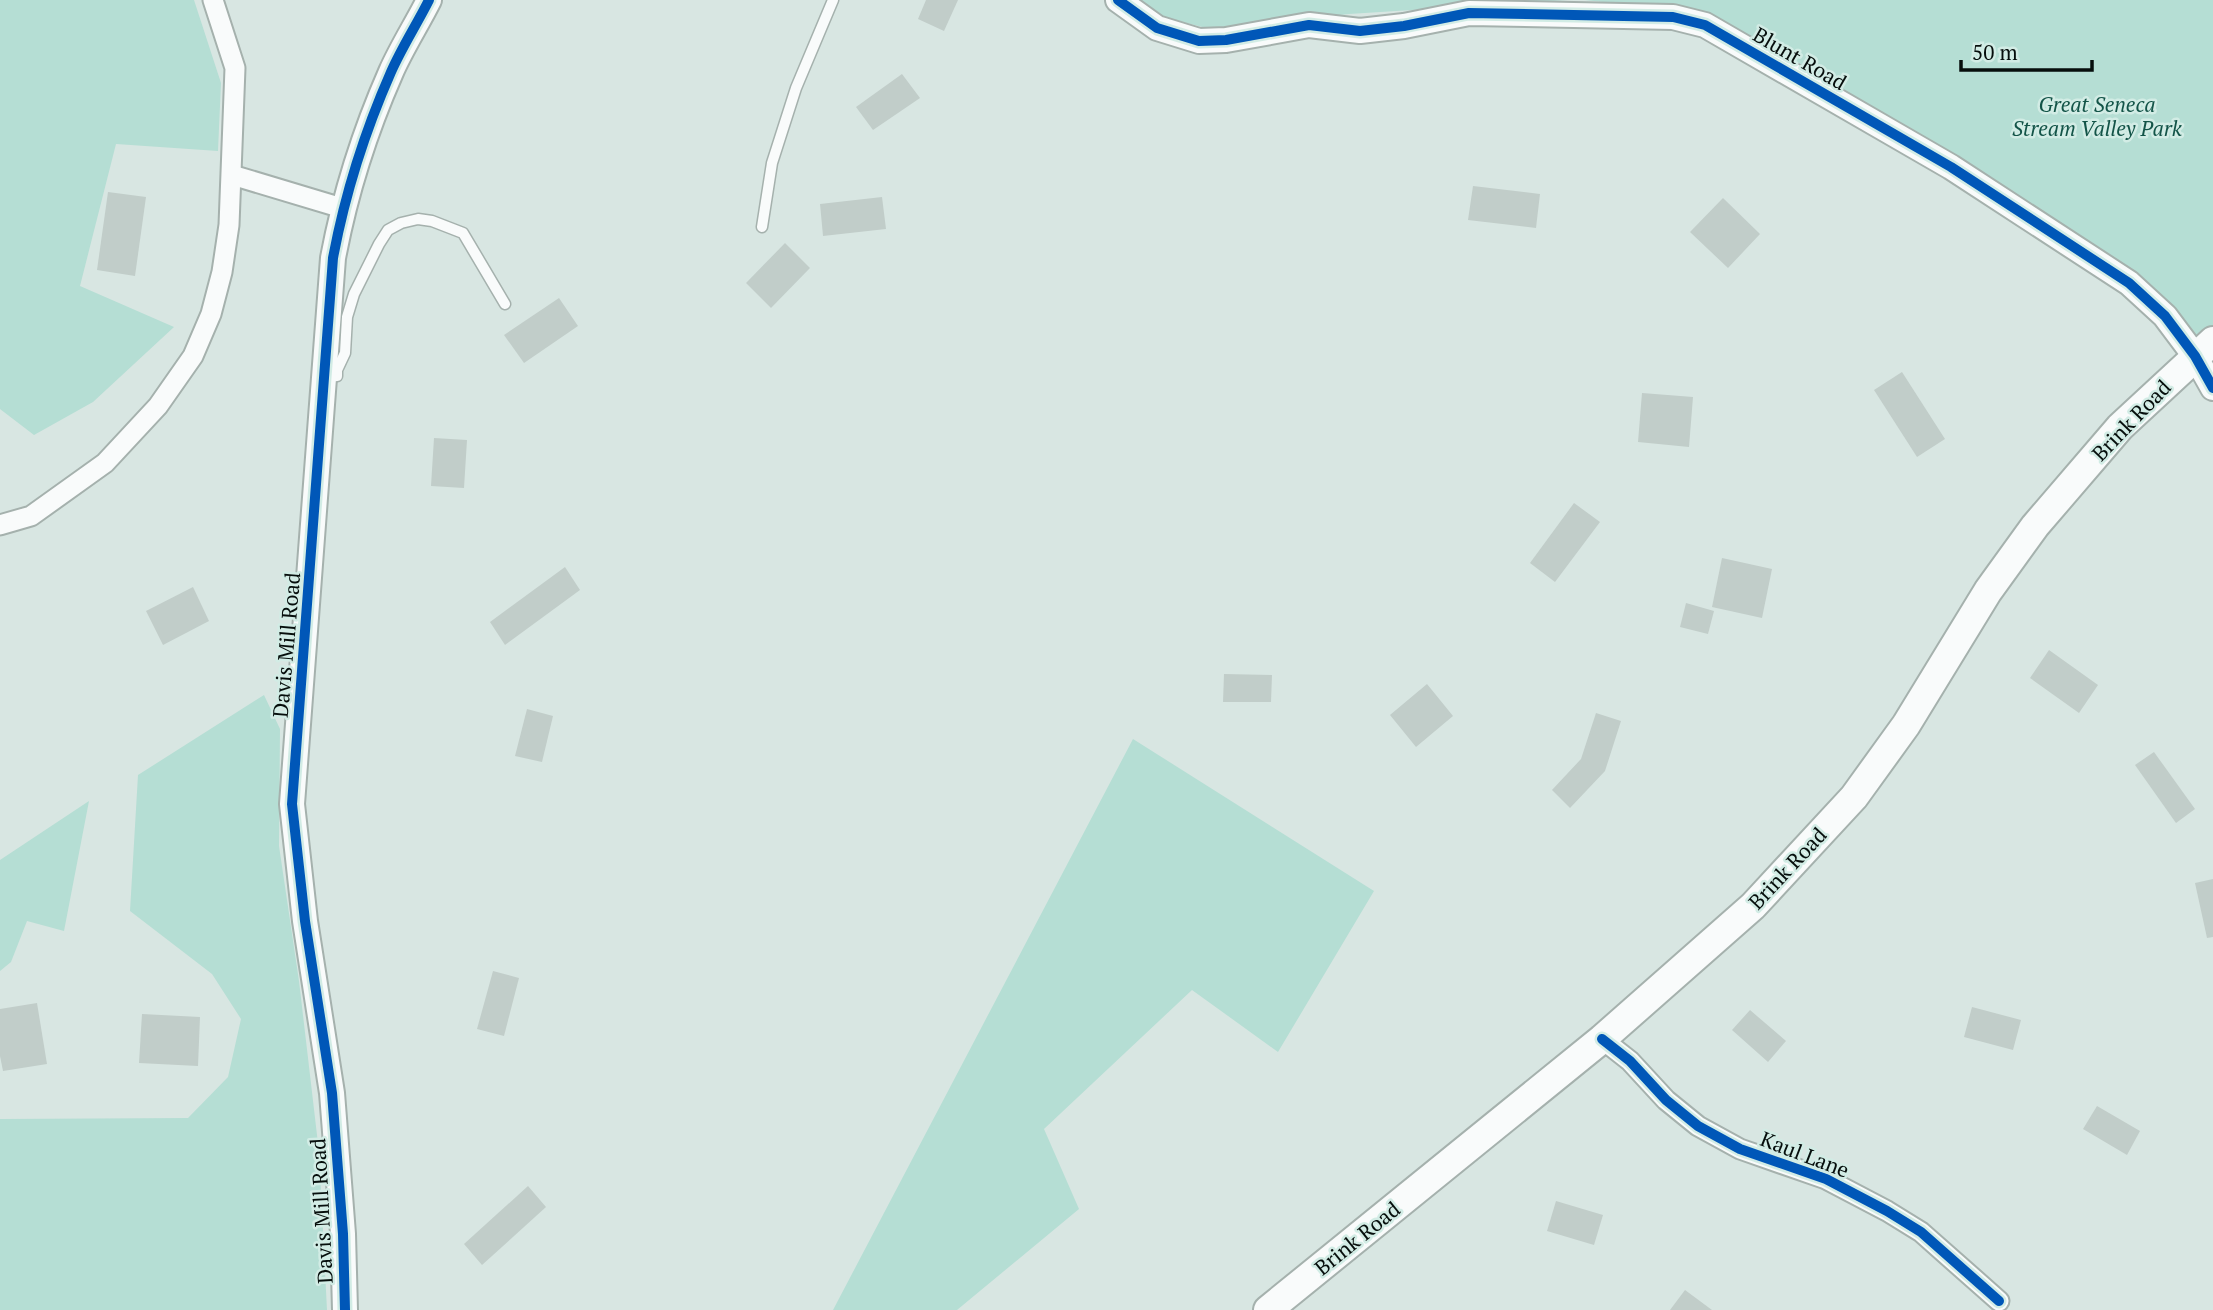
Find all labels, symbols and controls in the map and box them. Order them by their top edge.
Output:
street label: Blunt Road [1748,20,1852,96]
scale bar [1961,28,2092,72]
text: 50 m [1972,38,2018,66]
park label: Great Seneca Stream Valley Park [2012,90,2183,142]
street label: Brink Road [2085,373,2177,467]
street label: Davis Mill Road [266,571,306,719]
street label: Brink Road [1742,821,1832,915]
street label: Kaul Lane [1757,1124,1853,1184]
street label: Davis Mill Road [303,1137,339,1285]
street label: Brink Road [1308,1195,1406,1281]

